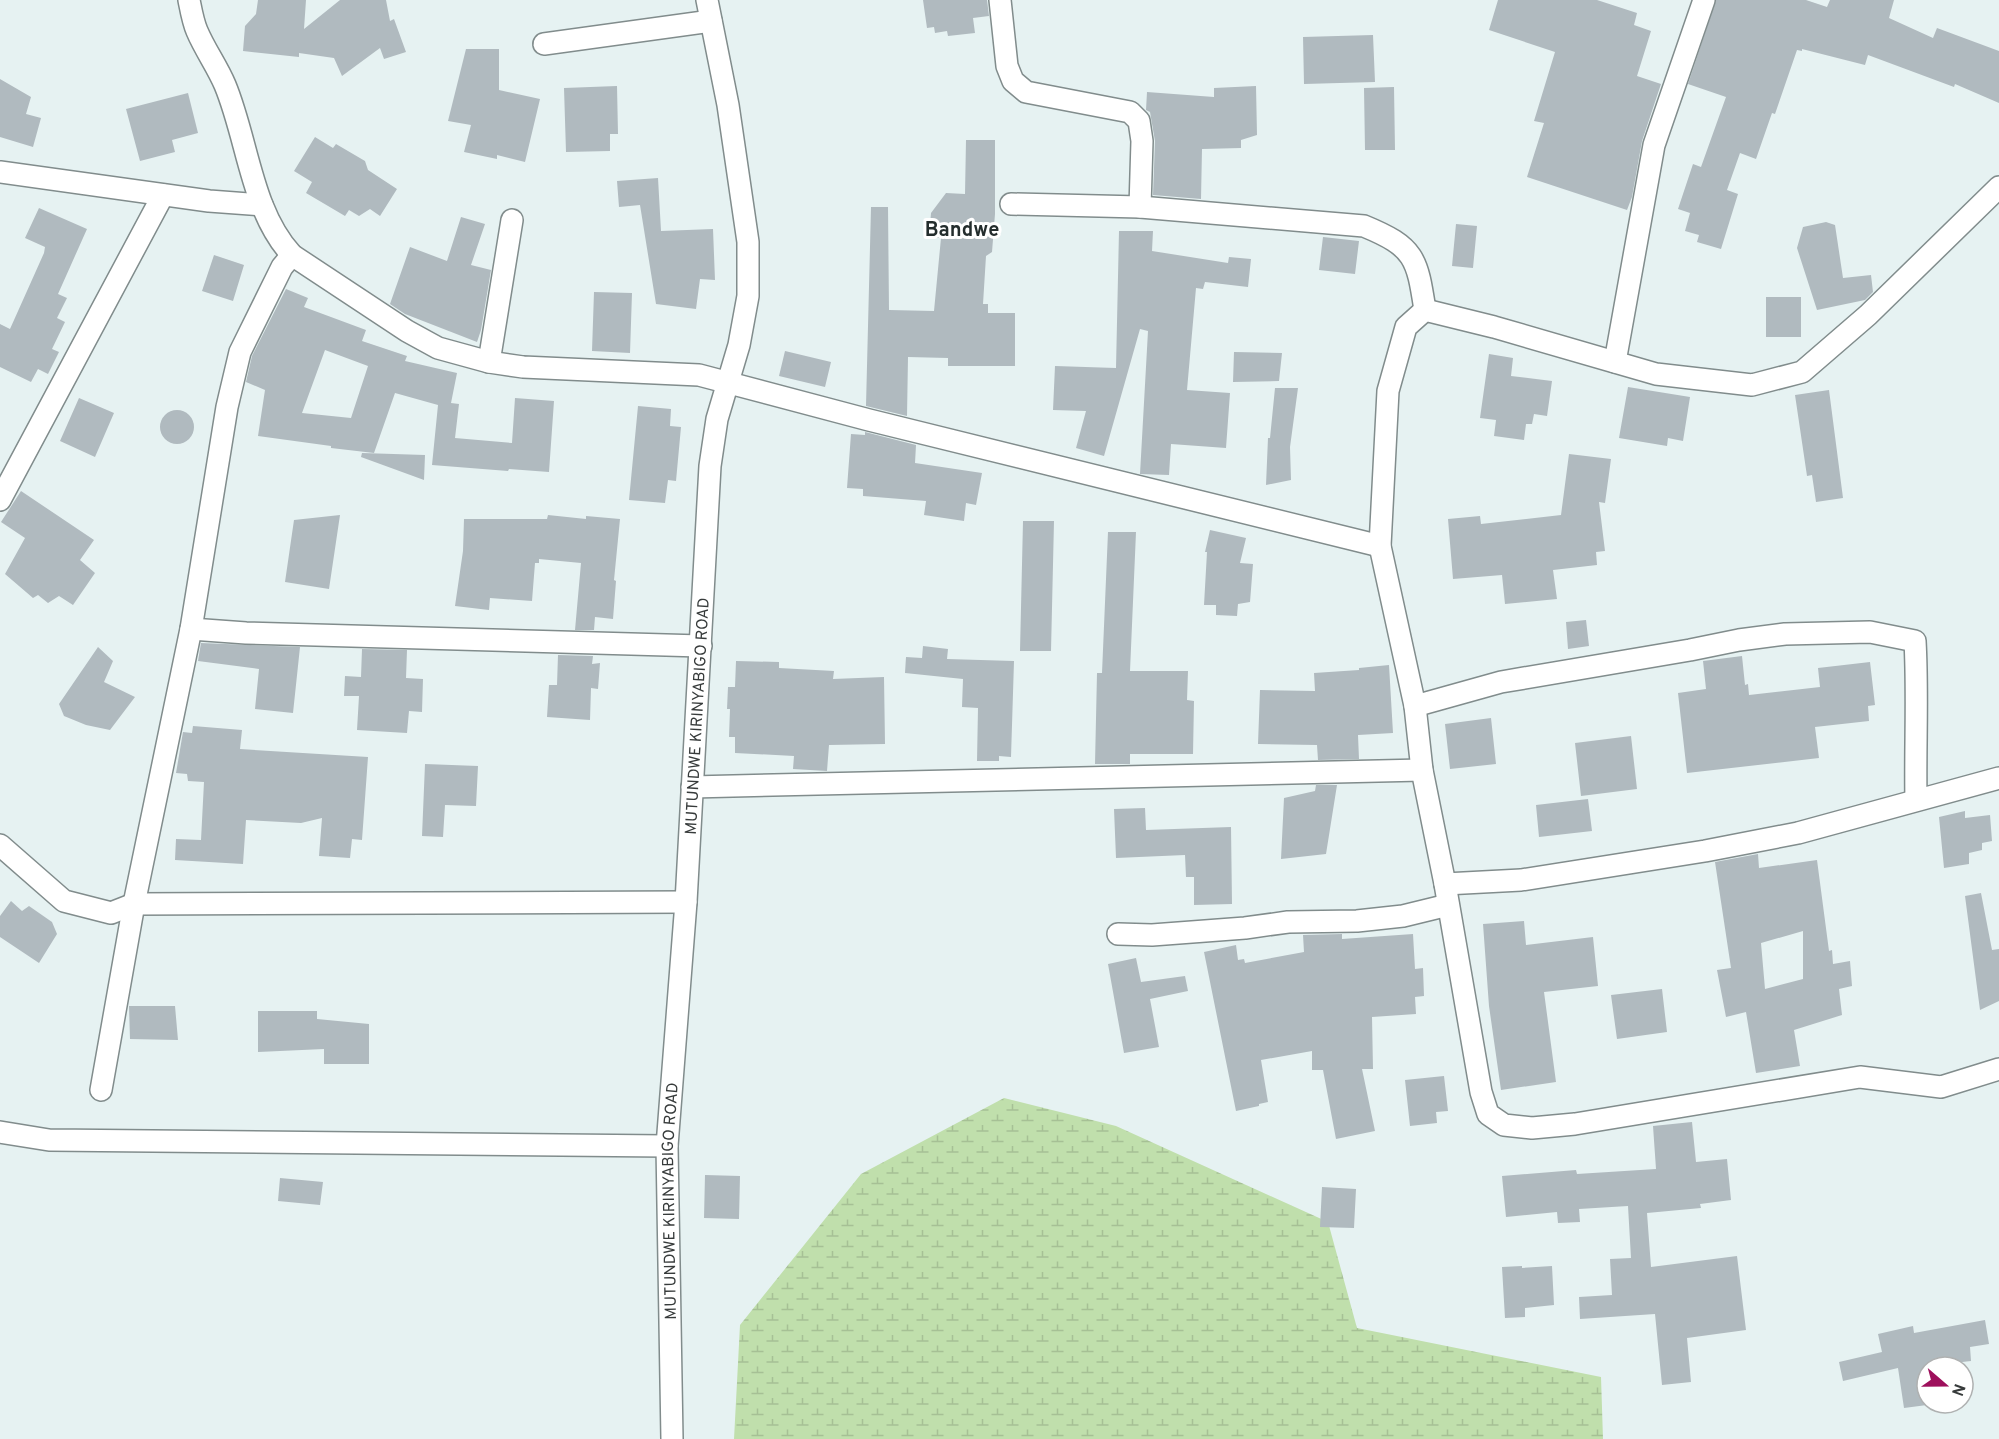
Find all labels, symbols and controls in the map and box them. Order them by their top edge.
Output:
district label: Bandwe [925,218,999,244]
street label: MUTUNDWE KIRINYABIGO ROAD [682,597,715,835]
street label: MUTUNDWE KIRINYABIGO ROAD [659,1082,684,1320]
north arrow [1915,1355,1975,1415]
text: N [1946,1381,1969,1398]

